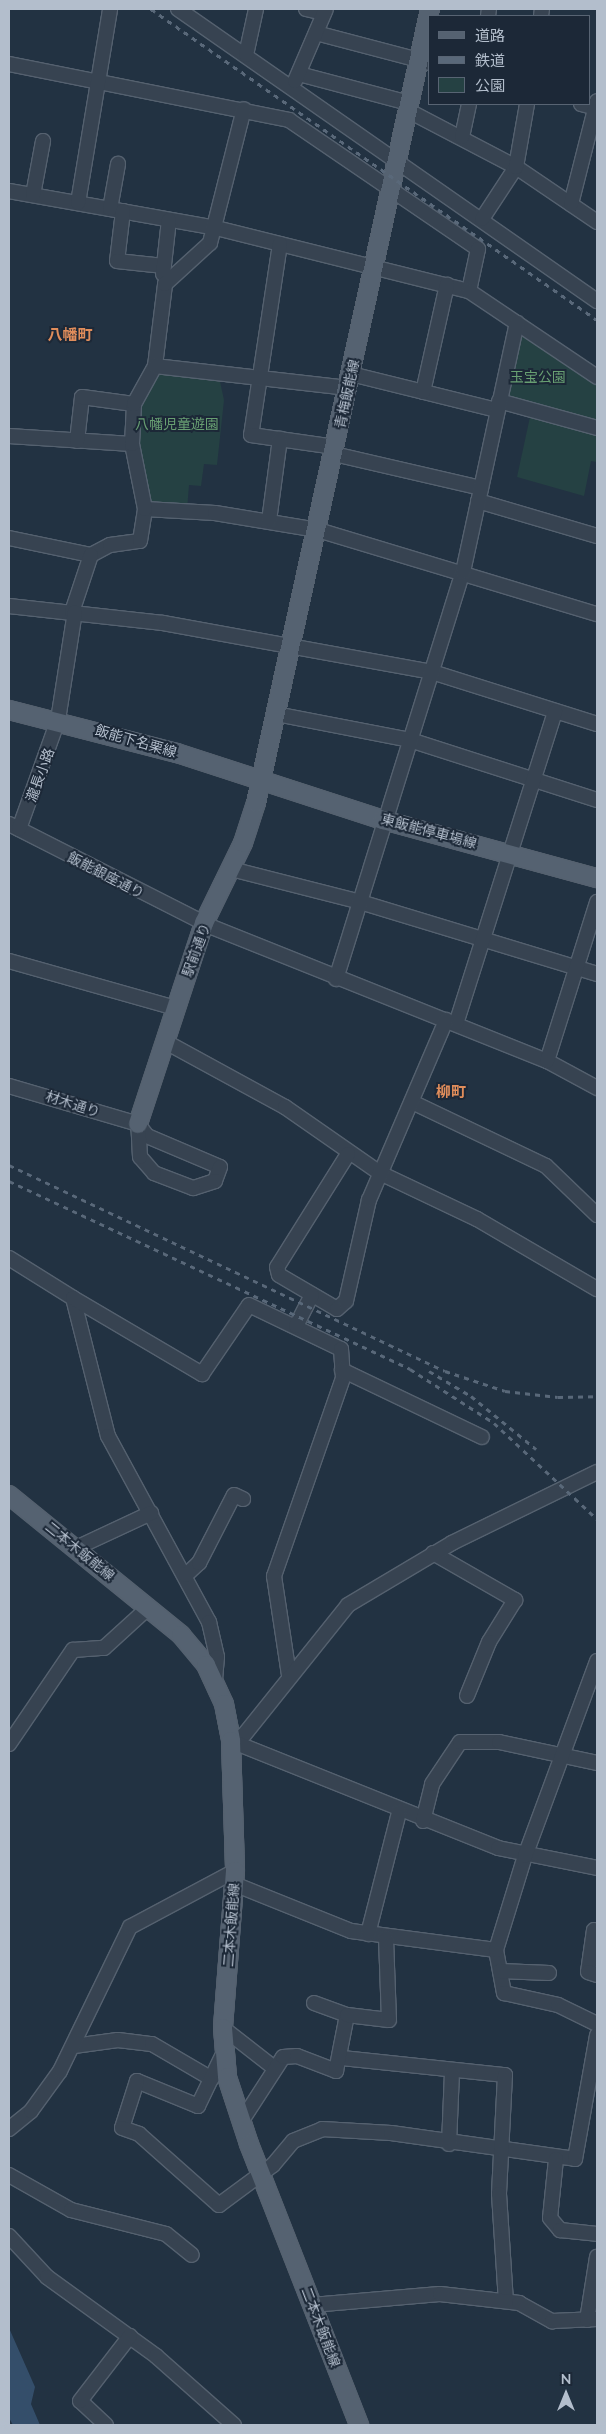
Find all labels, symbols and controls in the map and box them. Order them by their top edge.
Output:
legend [428,15,591,105]
text: 道路 [475,26,505,45]
text: 鉄道 [475,51,505,70]
text: 公園 [475,76,505,95]
district label: 八幡町 [48,326,92,344]
street label: 青梅飯能線 [332,358,362,430]
park label: 玉宝公園 [510,369,566,385]
park label: 八幡児童遊園 [135,416,219,432]
street label: 飯能下名栗線 [93,721,179,761]
street label: 瀧長小路 [23,746,57,804]
street label: 東飯能停車場線 [379,810,479,852]
street label: 飯能銀座通り [65,848,147,902]
street label: 駅前通り [179,921,213,979]
district label: 柳町 [436,1083,466,1101]
street label: 材木通り [44,1088,102,1120]
street label: 二本木飯能線 [42,1518,118,1584]
street label: 二本木飯能線 [220,1883,242,1967]
street label: 二本木飯能線 [298,2285,344,2369]
north arrow [541,2369,591,2419]
text: N [561,2370,571,2388]

